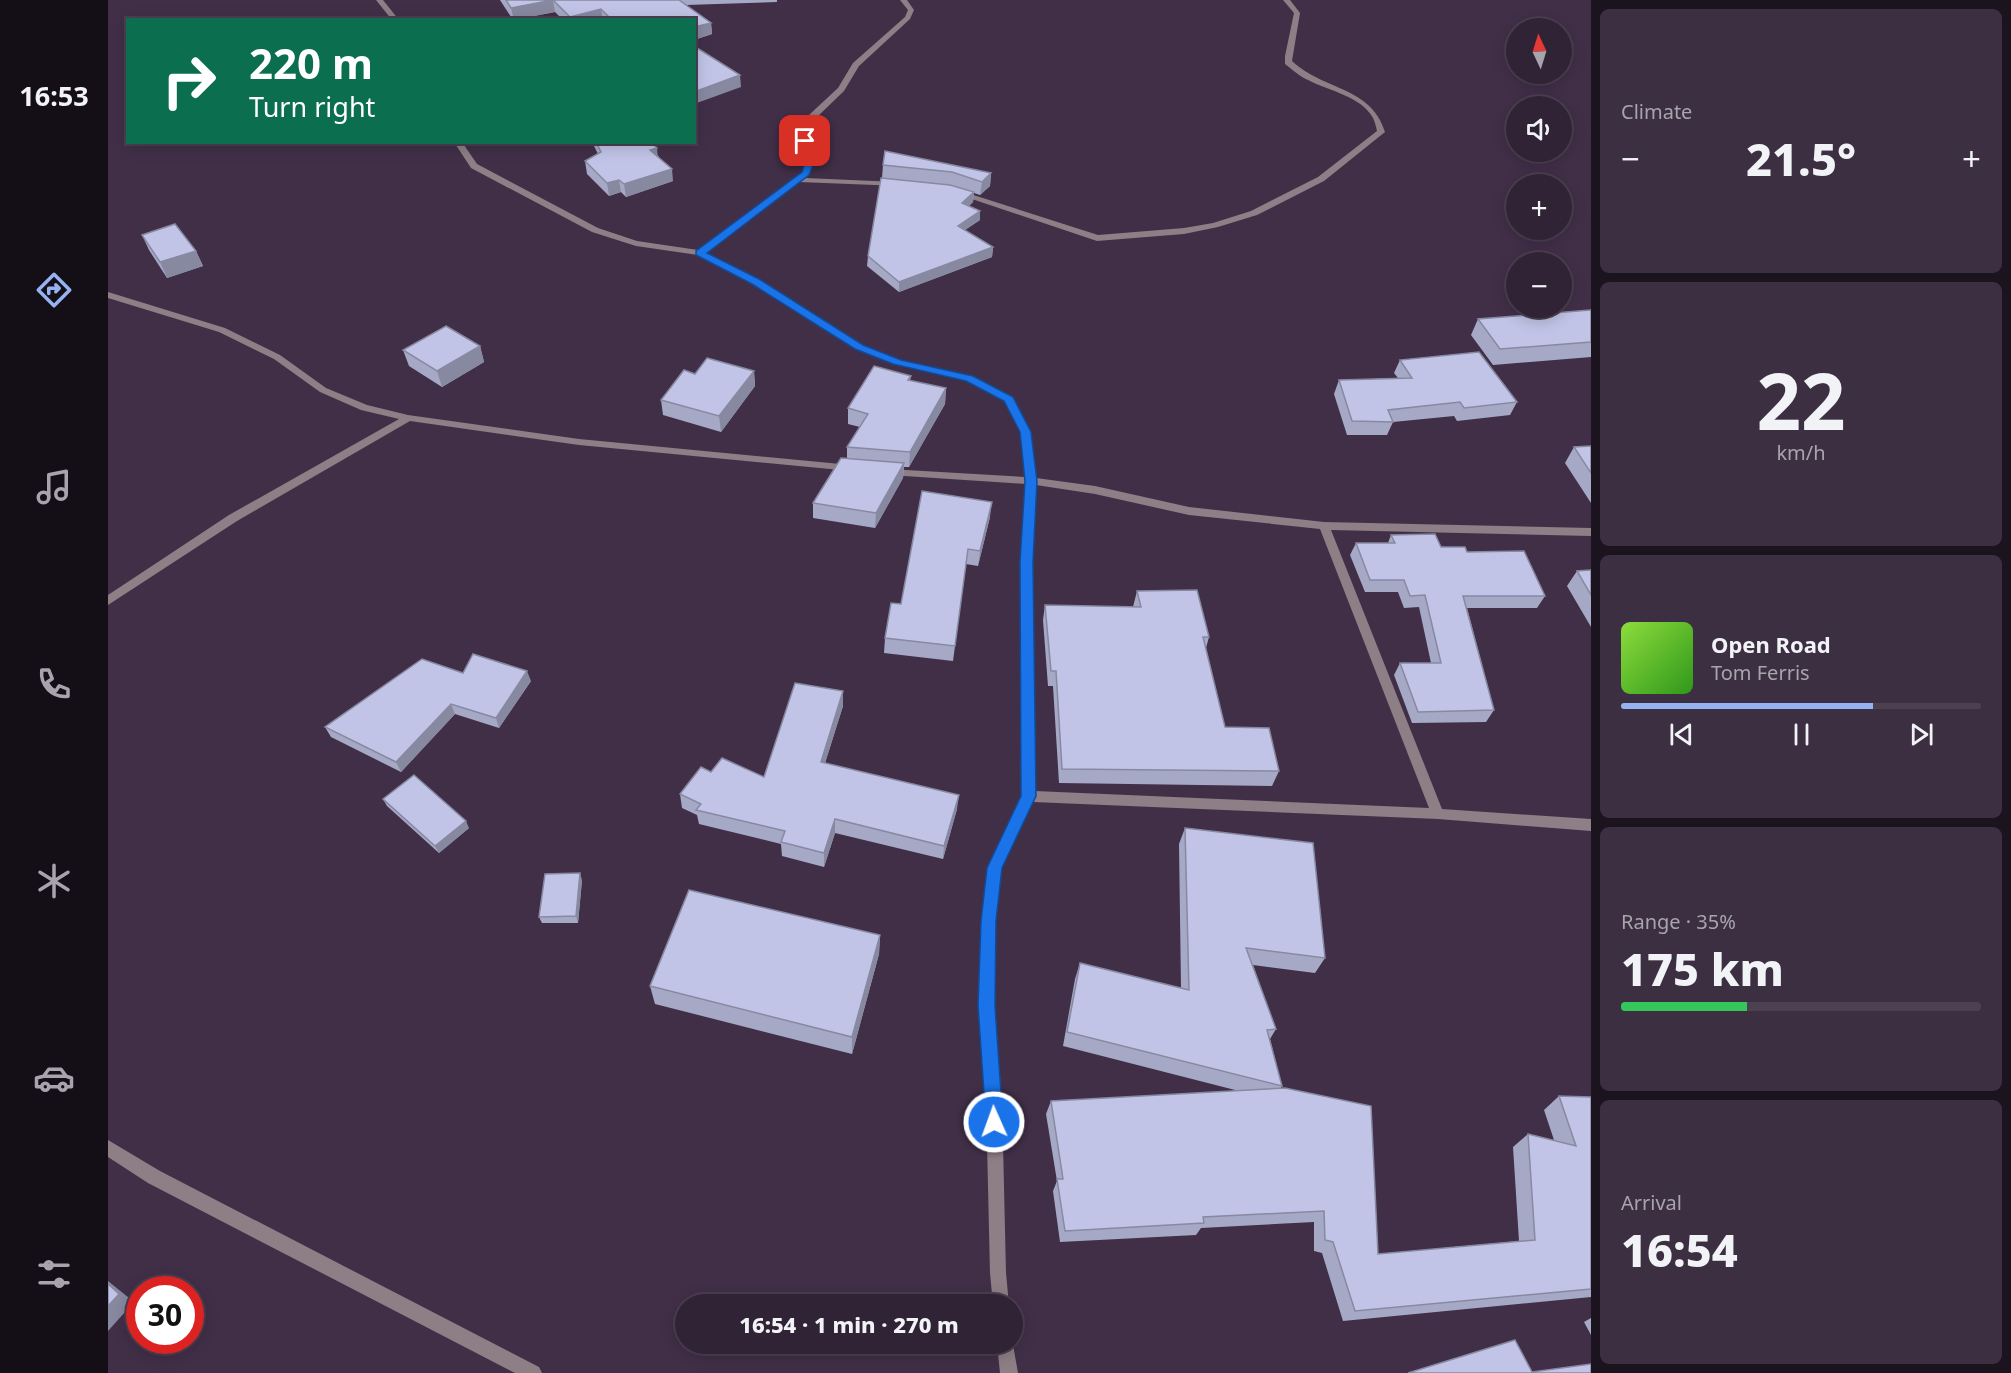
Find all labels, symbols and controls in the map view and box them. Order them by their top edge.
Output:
north arrow [1506,18,1572,84]
map controls [1506,18,1572,318]
text: 220 m [249,34,373,91]
icon: right [150,42,228,120]
text: 16:53 [19,77,89,114]
text: Turn right [249,88,375,125]
button: sound [1506,96,1572,162]
text: Climate [1621,98,1692,125]
pin [779,115,830,166]
icon: arrive [788,124,821,157]
text: 21.5° [1746,128,1856,189]
text: − [1621,136,1640,181]
text: + [1962,136,1981,181]
button: + [1506,174,1572,240]
button: − [1506,252,1572,318]
icon: directions [33,269,75,311]
text: 22 [1756,347,1846,453]
text: km/h [1776,439,1826,466]
icon: music [33,466,75,508]
text: Open Road [1711,629,1831,659]
text: Tom Ferris [1711,659,1810,686]
icon: phone [33,663,75,705]
icon: previous [1665,718,1698,751]
icon: pause [1785,718,1818,751]
icon: next [1905,718,1938,751]
icon: climate [33,860,75,902]
text: Range · 35% [1621,908,1736,935]
text: 175 km [1621,938,1784,999]
icon: car [33,1057,75,1099]
position arrow [962,1090,1026,1154]
text: Arrival [1621,1189,1682,1216]
text: 16:54 [1621,1219,1738,1280]
icon: filters [33,1253,75,1295]
speed limit sign: 30 [126,1276,204,1354]
text: 16:54 · 1 min · 270 m [739,1309,959,1339]

